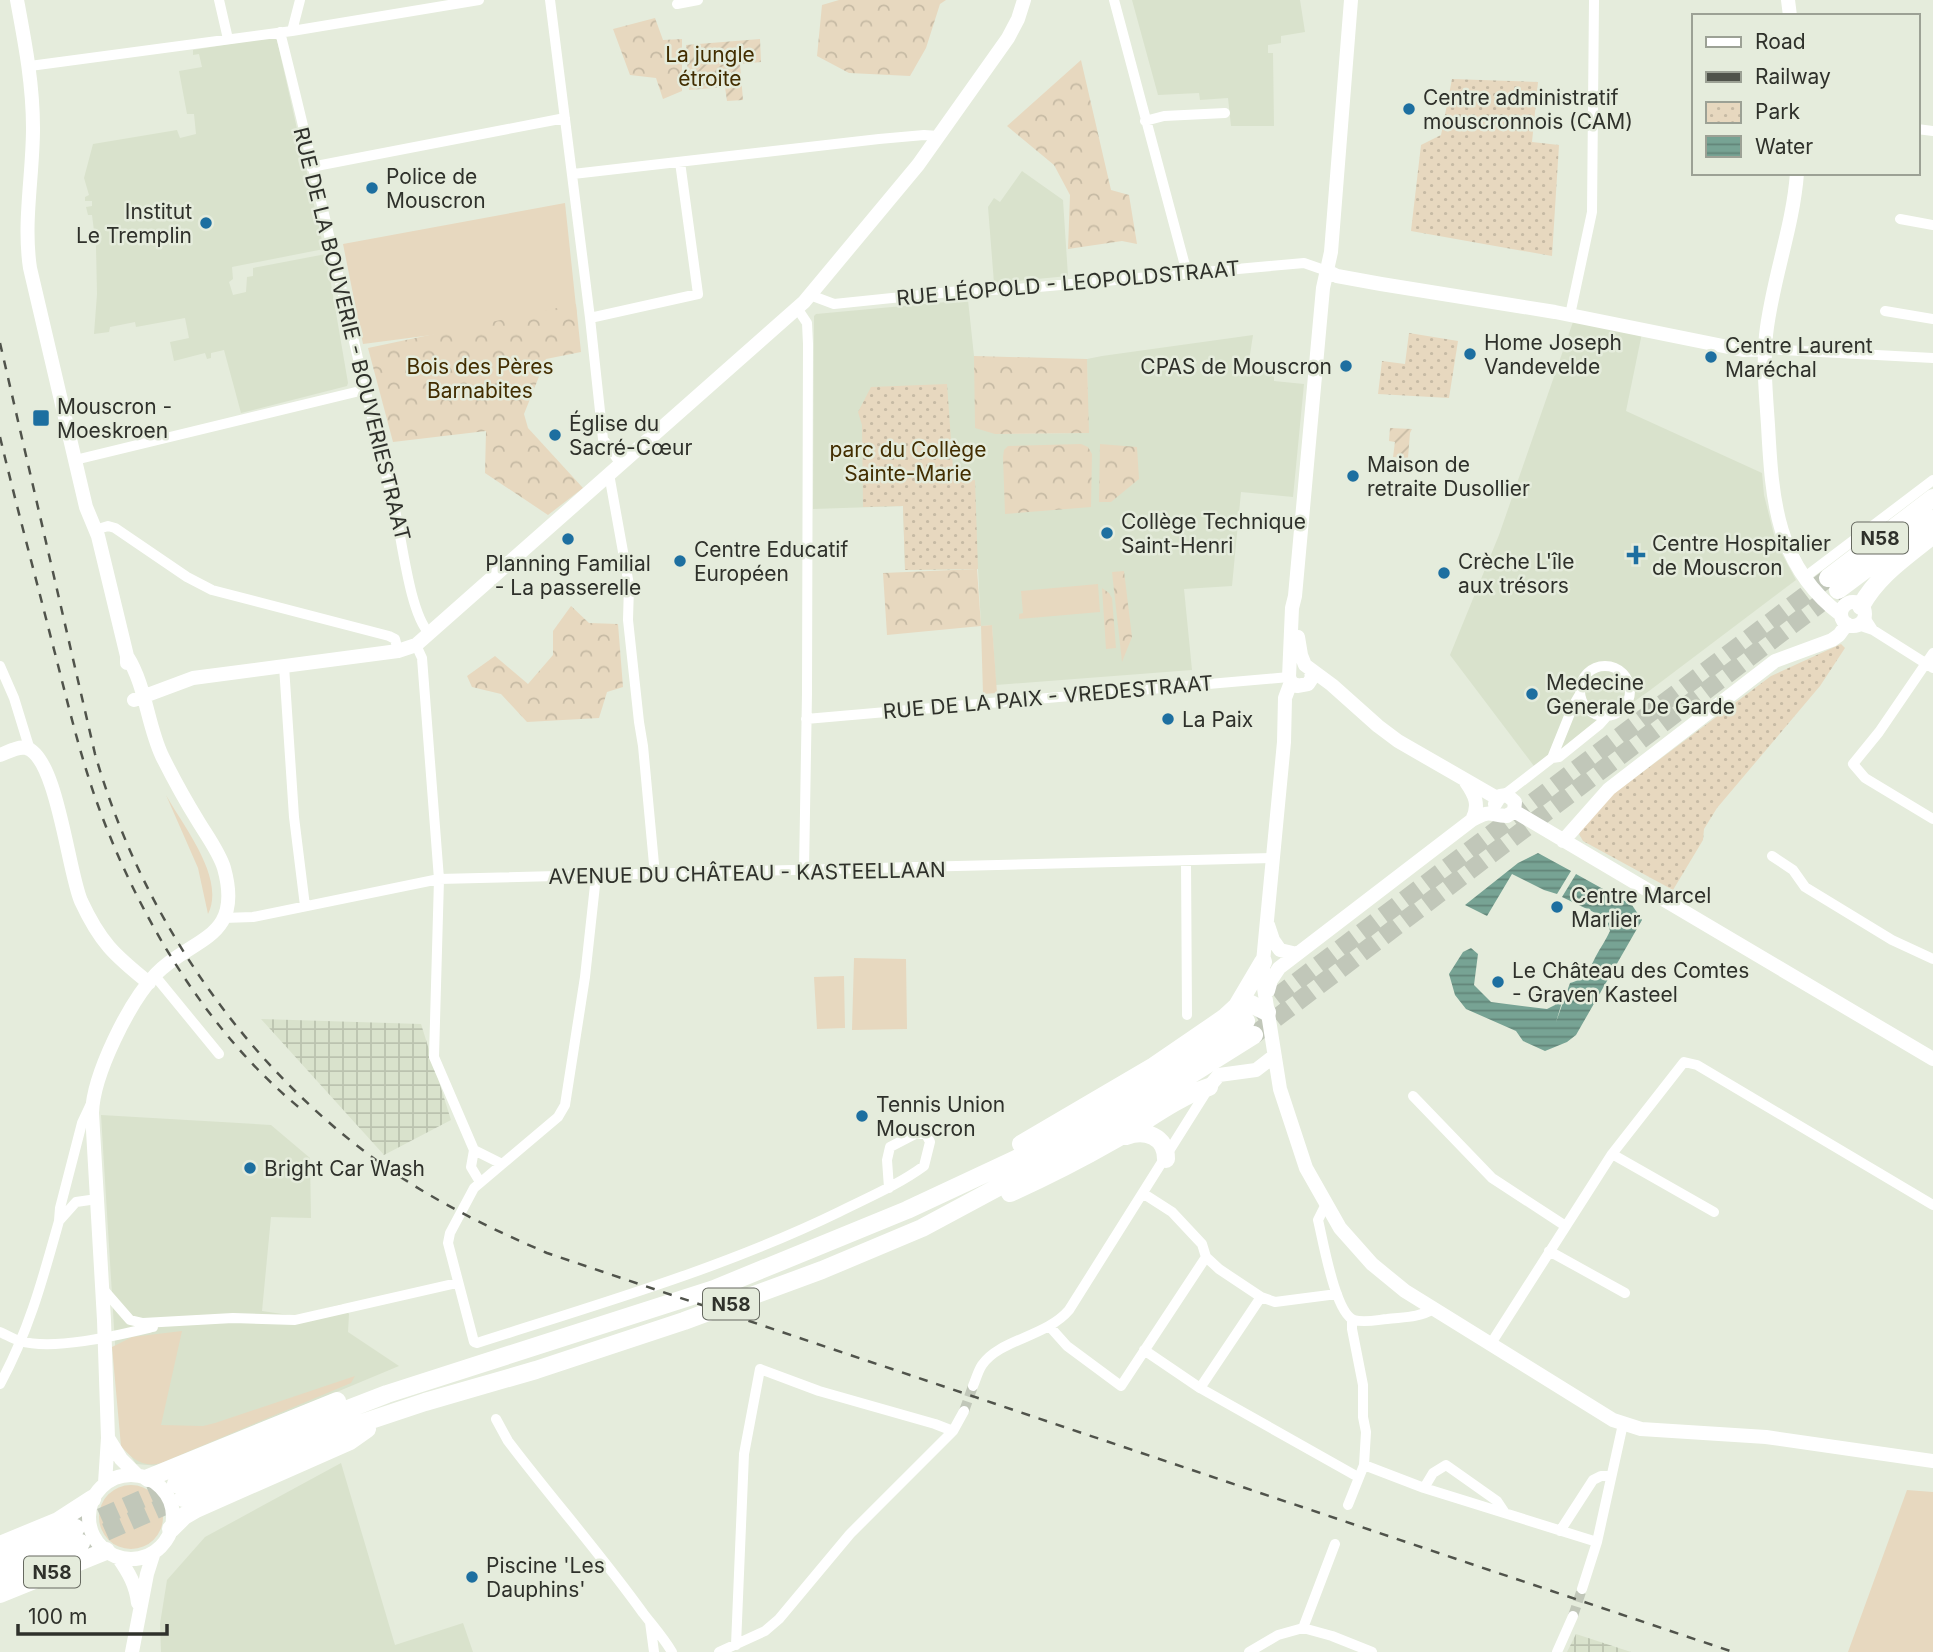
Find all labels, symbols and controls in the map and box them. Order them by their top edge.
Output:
legend [1692,14,1919,175]
text: Road [1755,29,1806,54]
park label: La jungle étroite [665,42,755,91]
text: Railway [1755,64,1831,89]
place label: Centre administratif mouscronnois (CAM) [1423,85,1633,134]
text: Park [1755,99,1800,124]
marker: Centre administratif mouscronnois (CAM) [1401,101,1417,117]
street label: RUE DE LA BOUVERIE - BOUVERIESTRAAT [288,125,416,543]
text: Water [1755,134,1813,159]
place label: Police de Mouscron [386,164,486,213]
marker: Police de Mouscron [364,180,380,196]
place label: Institut Le Tremplin [76,199,192,248]
marker: Institut Le Tremplin [198,215,214,231]
street label: RUE LÉOPOLD - LEOPOLDSTRAAT [895,255,1241,310]
place label: Home Joseph Vandevelde [1484,330,1622,379]
place label: Centre Laurent Maréchal [1725,333,1873,382]
marker: Home Joseph Vandevelde [1462,346,1478,362]
marker: Centre Laurent Maréchal [1703,349,1719,365]
park label: Bois des Pères Barnabites [407,354,553,403]
place label: CPAS de Mouscron [1140,354,1332,379]
marker: CPAS de Mouscron [1338,358,1354,374]
place label: Mouscron - Moeskroen [57,394,172,443]
marker: Mouscron - Moeskroen [31,408,51,428]
place label: Église du Sacré-Cœur [569,410,692,460]
marker: Église du Sacré-Cœur [547,427,563,443]
park label: parc du Collège Sainte-Marie [830,437,986,486]
place label: Maison de retraite Dusollier [1367,452,1530,501]
marker: Maison de retraite Dusollier [1345,468,1361,484]
place label: Collège Technique Saint-Henri [1121,509,1306,558]
road number: N58 [1852,523,1908,554]
marker: Collège Technique Saint-Henri [1099,525,1115,541]
marker: Planning Familial - La passerelle [560,531,576,547]
place label: Centre Hospitalier de Mouscron [1652,531,1831,580]
place label: Centre Educatif Européen [694,537,848,586]
marker: Centre Hospitalier de Mouscron [1626,545,1646,565]
place label: Crèche L'île aux trésors [1458,549,1574,598]
place label: Planning Familial - La passerelle [485,551,651,600]
marker: Centre Educatif Européen [672,553,688,569]
marker: Crèche L'île aux trésors [1436,565,1452,581]
street label: RUE DE LA PAIX - VREDESTRAAT [882,670,1214,724]
place label: Medecine Generale De Garde [1546,670,1735,719]
marker: Medecine Generale De Garde [1524,686,1540,702]
place label: La Paix [1182,707,1253,732]
marker: La Paix [1160,711,1176,727]
street label: AVENUE DU CHÂTEAU - KASTEELLAAN [548,856,946,889]
place label: Centre Marcel Marlier [1571,883,1711,932]
marker: Centre Marcel Marlier [1549,899,1565,915]
place label: Le Château des Comtes - Graven Kasteel [1512,958,1749,1007]
marker: Le Château des Comtes - Graven Kasteel [1490,974,1506,990]
place label: Tennis Union Mouscron [876,1092,1005,1141]
marker: Tennis Union Mouscron [854,1108,870,1124]
place label: Bright Car Wash [264,1156,425,1181]
marker: Bright Car Wash [242,1160,258,1176]
road number: N58 [703,1288,759,1320]
place label: Piscine 'Les Dauphins' [486,1553,605,1602]
road number: N58 [24,1556,80,1588]
marker: Piscine 'Les Dauphins' [464,1569,480,1585]
scale bar [18,1592,166,1636]
text: 100 m [28,1604,87,1629]

